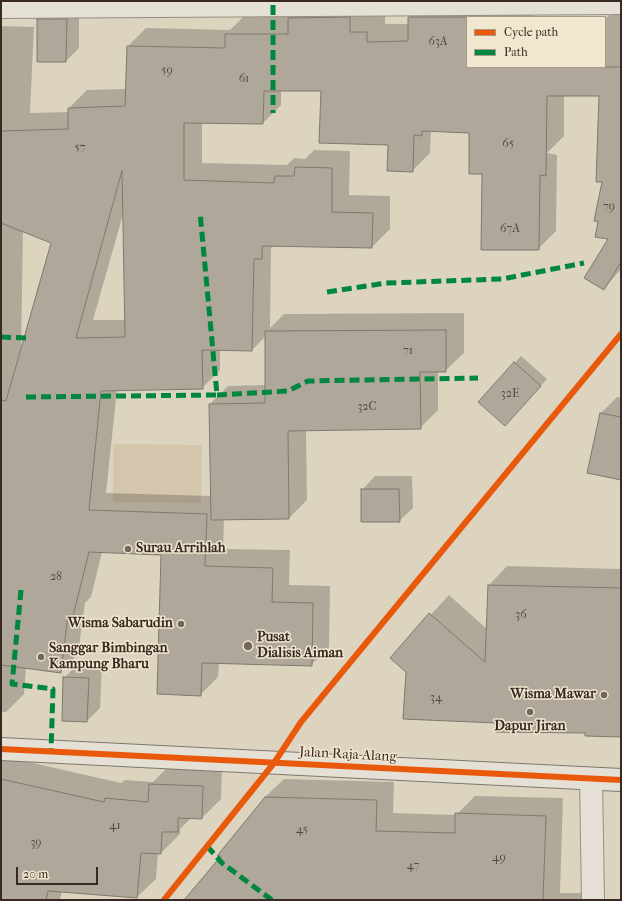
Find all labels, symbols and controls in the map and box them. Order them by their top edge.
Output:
legend [466,16,606,68]
text: Cycle path [504,25,558,39]
house number: 63A [428,35,448,49]
text: Path [504,45,528,59]
house number: 59 [161,64,173,78]
house number: 61 [239,72,249,86]
house number: 65 [502,137,514,151]
house number: 57 [75,141,85,155]
house number: 79 [603,200,615,214]
house number: 67A [500,222,520,236]
house number: 71 [403,344,413,358]
house number: 32E [501,387,519,401]
house number: 32C [357,400,377,414]
place label: Surau Arrihlah [136,541,226,557]
marker: Surau Arrihlah [123,544,133,554]
house number: 28 [50,570,62,584]
house number: 36 [515,608,527,622]
place label: Wisma Sabarudin [68,616,173,632]
marker: Wisma Sabarudin [176,619,186,629]
place label: Pusat Dialisis Aiman [257,630,343,662]
marker: Pusat Dialisis Aiman [242,640,254,652]
place label: Sanggar Bimbingan Kampung Bharu [49,641,168,674]
marker: Sanggar Bimbingan Kampung Bharu [36,652,46,662]
place label: Wisma Mawar [510,687,596,703]
marker: Wisma Mawar [599,690,609,700]
house number: 34 [430,691,442,705]
marker: Dapur Jiran [525,707,535,717]
place label: Dapur Jiran [494,719,566,735]
street label: Jalan Raja Alang [299,744,397,766]
house number: 41 [109,819,121,833]
house number: 45 [296,823,308,837]
house number: 39 [30,836,42,850]
house number: 49 [492,851,506,865]
scale bar [18,859,100,885]
house number: 47 [407,859,419,873]
text: 20 m [23,867,48,881]

